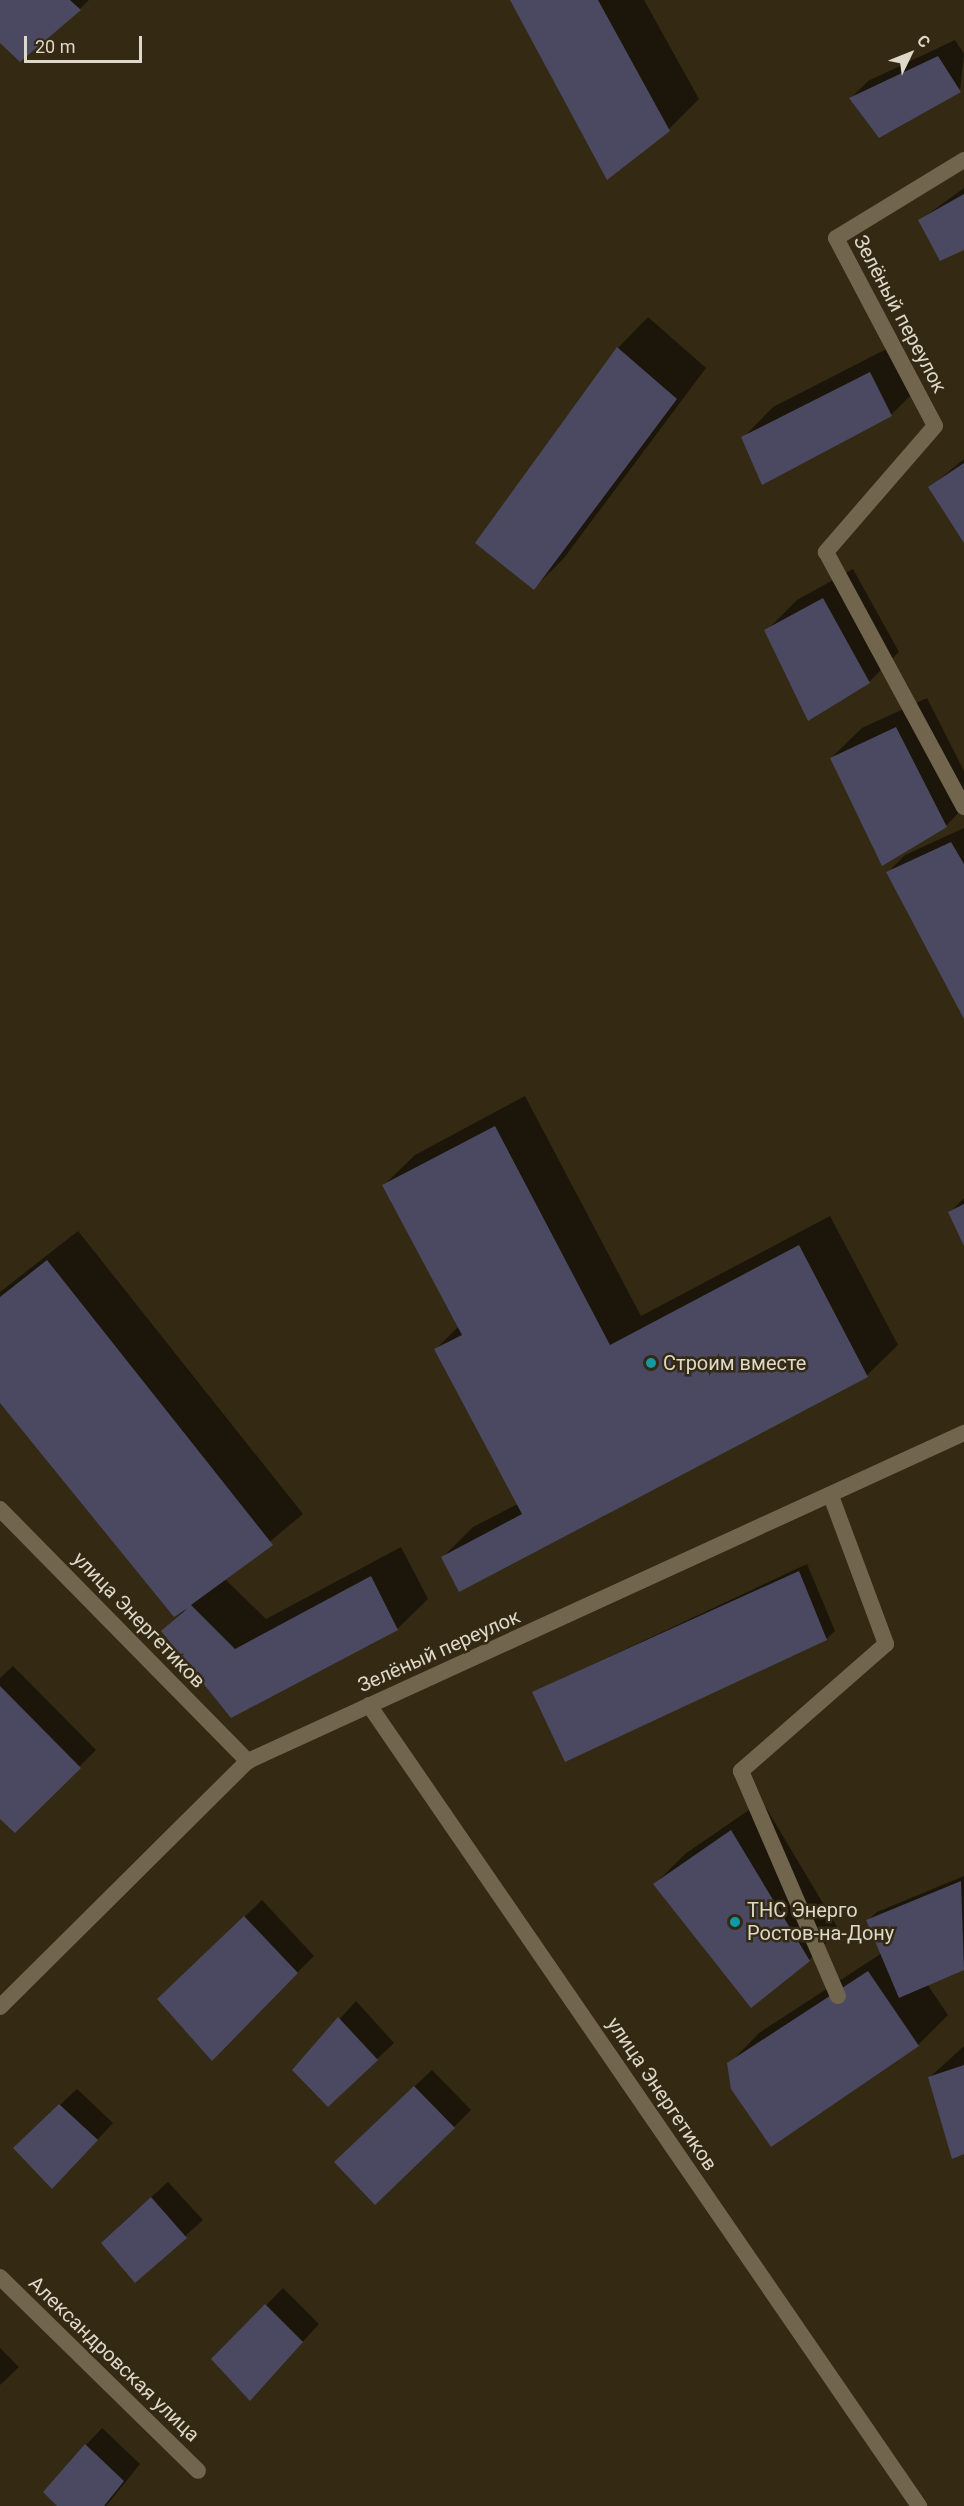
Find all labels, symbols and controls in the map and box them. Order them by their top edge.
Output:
scale bar [27,24,146,62]
north arrow [880,24,940,84]
text: С [913,31,934,52]
text: 20 m [35,36,75,57]
street label: Зелёный переулок [848,231,952,397]
place label: Строим вместе [663,1351,806,1375]
marker: Строим вместе [644,1356,658,1370]
street label: улица Энергетиков [68,1547,210,1693]
street label: Зелёный переулок [354,1604,524,1698]
place label: ТНС Энерго Ростов-на-Дону [747,1898,894,1945]
marker: ТНС Энерго Ростов-на-Дону [728,1915,742,1929]
street label: улица Энергетиков [602,2013,722,2175]
street label: Александровская улица [24,2271,204,2447]

